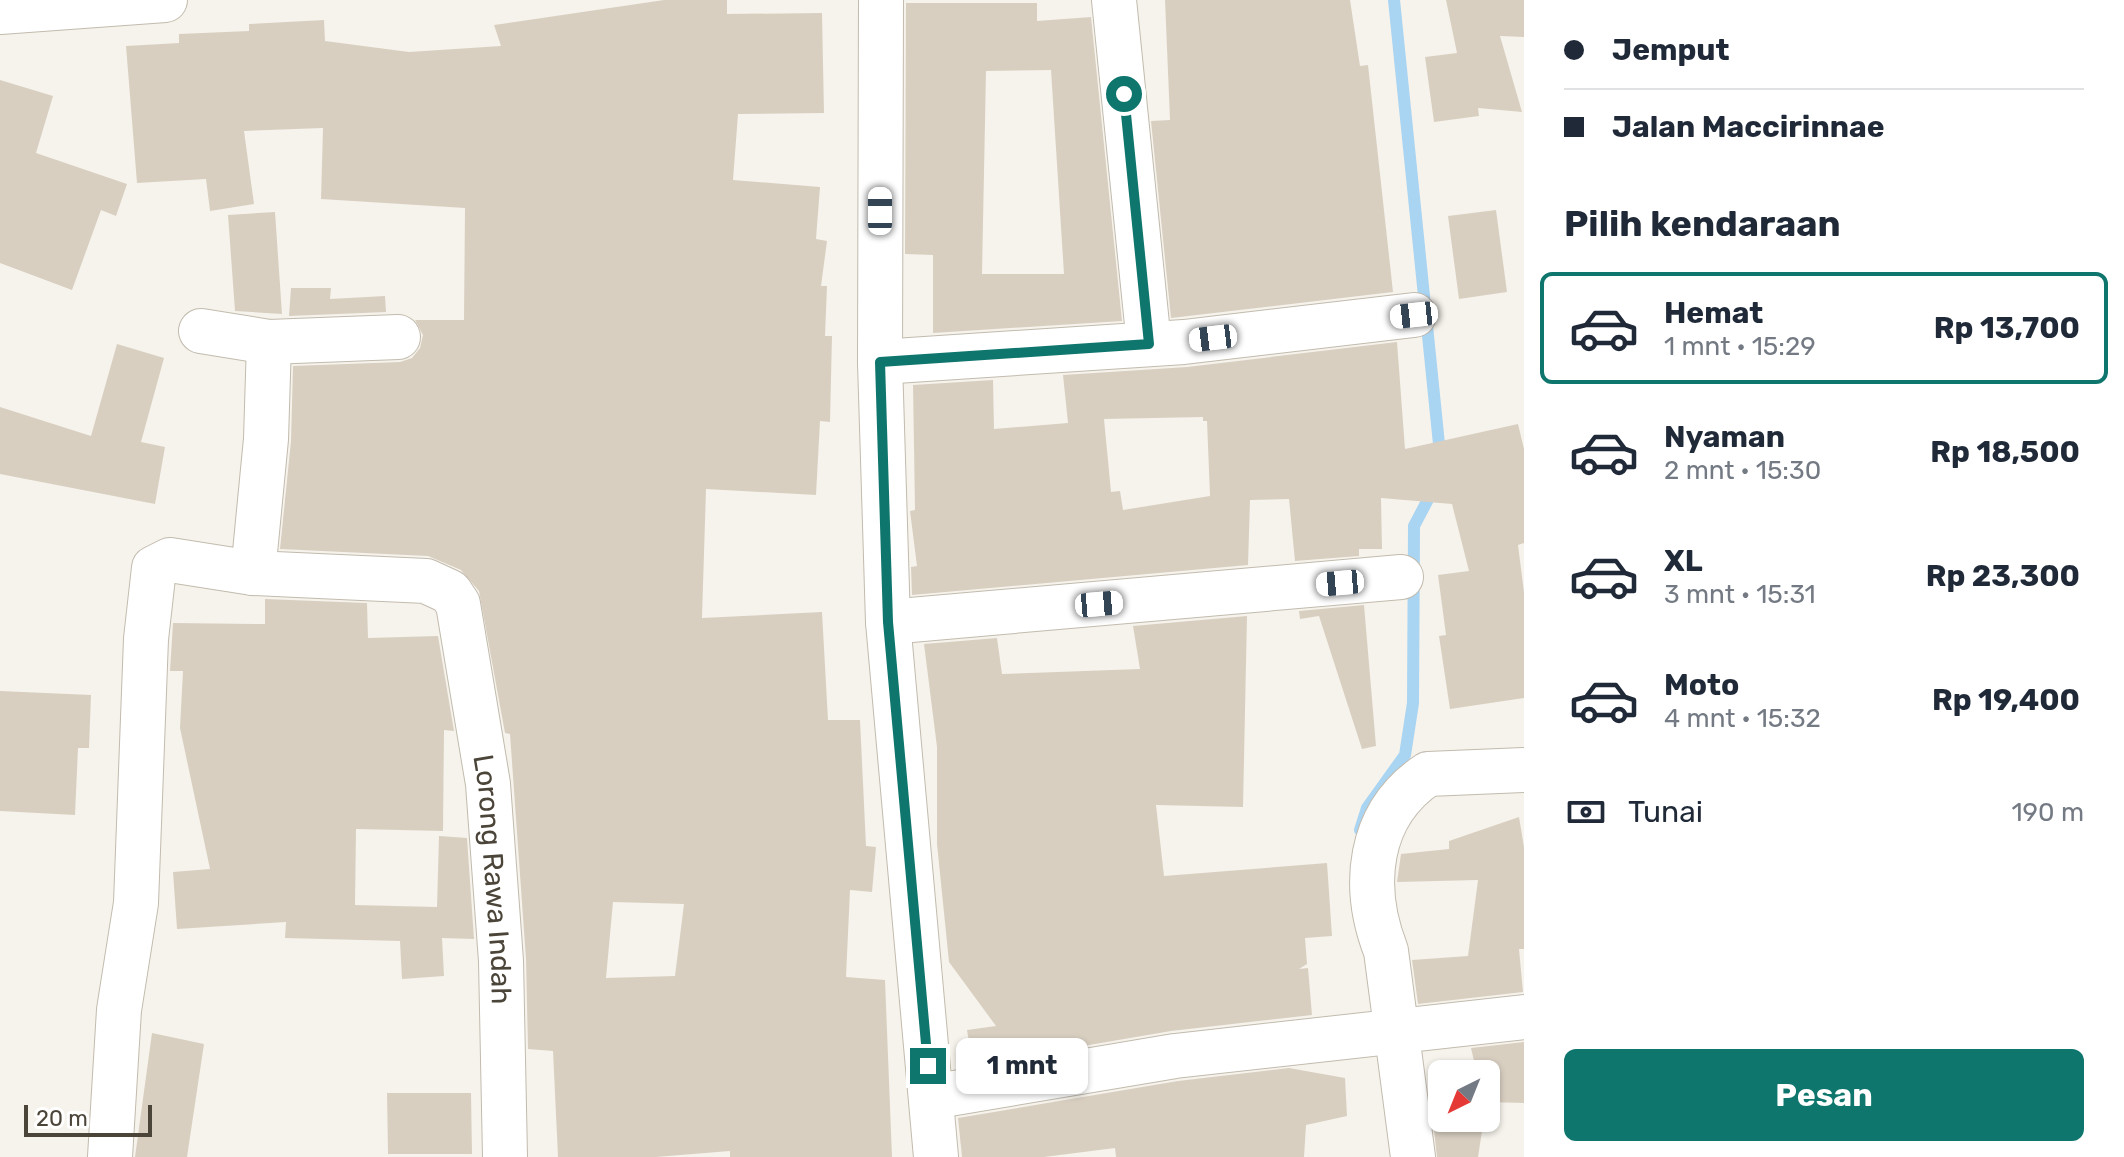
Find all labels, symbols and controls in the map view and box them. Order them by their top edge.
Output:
text: Jemput [1612,32,1730,68]
route start [1106,76,1142,112]
text: Jalan Maccirinnae [1612,109,1885,145]
car [868,187,892,235]
text: Pilih kendaraan [1564,202,1841,245]
icon: car [1568,292,1640,364]
text: Hemat [1664,295,1763,331]
car [1389,301,1439,329]
text: Rp 13,700 [1934,310,2080,346]
car [1188,323,1238,353]
text: 1 mnt · 15:29 [1664,331,1816,362]
icon: car [1568,416,1640,488]
text: Nyaman [1664,419,1785,455]
text: Rp 18,500 [1930,434,2080,470]
text: 2 mnt · 15:30 [1664,455,1821,486]
icon: car [1568,540,1640,612]
text: XL [1664,543,1703,579]
text: Rp 23,300 [1926,558,2080,594]
car [1315,569,1365,597]
text: 3 mnt · 15:31 [1664,579,1816,610]
car [1074,590,1124,618]
icon: car [1568,664,1640,736]
text: Moto [1664,667,1739,703]
text: Rp 19,400 [1932,682,2080,718]
text: 4 mnt · 15:32 [1664,703,1821,734]
street label: Lorong Rawa Indah [466,752,518,1005]
icon: cash [1564,790,1608,834]
text: Tunai [1628,794,1703,830]
text: 190 m [2011,797,2084,828]
callout: 1 mnt [956,1038,1088,1094]
route end [910,1048,946,1084]
button: Pesan [1564,1049,2084,1141]
text: 1 mnt [987,1050,1058,1081]
north arrow [1428,1060,1500,1132]
map controls [1428,1060,1500,1132]
scale bar [24,1101,152,1137]
text: 20 m [36,1105,88,1132]

